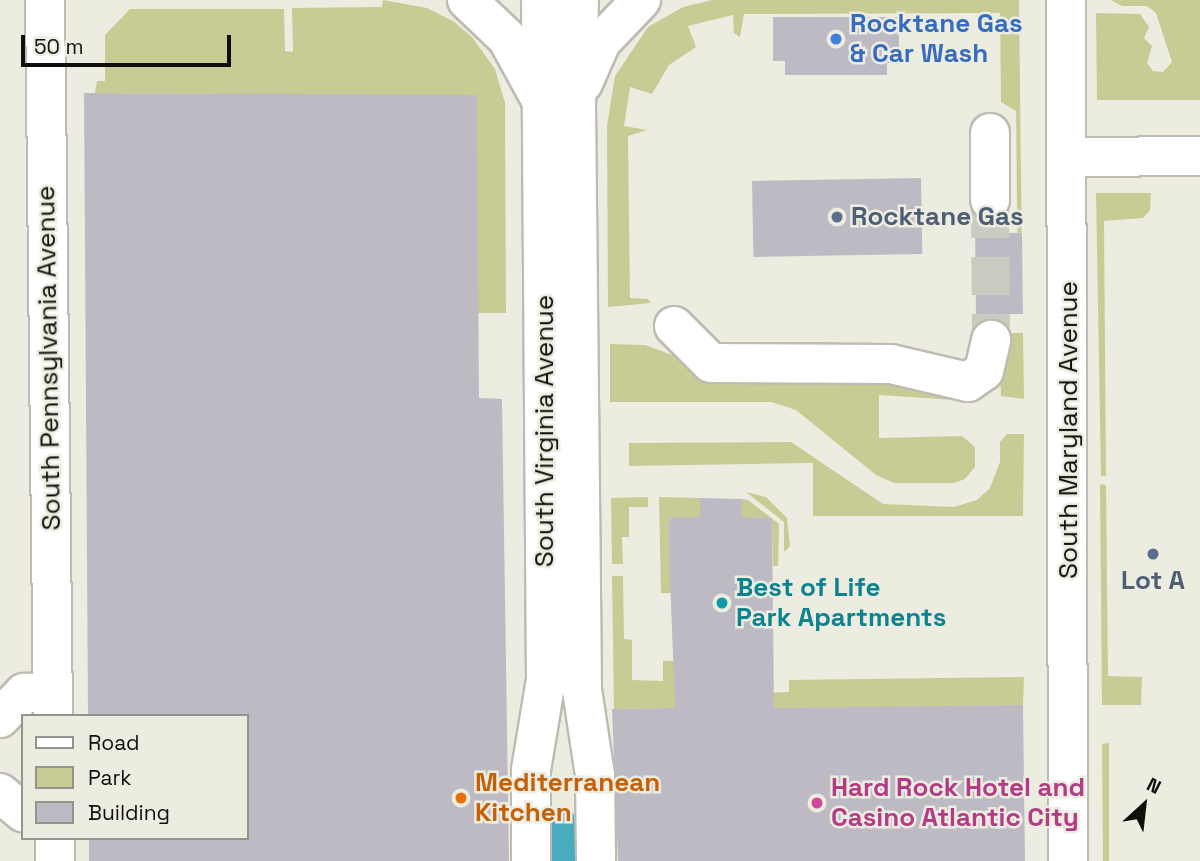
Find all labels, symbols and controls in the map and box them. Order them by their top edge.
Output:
place label: Rocktane Gas & Car Wash [850,8,1023,70]
scale bar [24,21,234,65]
marker: Rocktane Gas & Car Wash [828,31,844,47]
text: 50 m [34,33,84,60]
street label: South Pennsylvania Avenue [30,185,68,531]
place label: Rocktane Gas [851,201,1024,233]
marker: Rocktane Gas [829,209,845,225]
street label: South Maryland Avenue [1053,281,1085,579]
street label: South Virginia Avenue [529,294,561,568]
marker: Lot A [1145,546,1161,562]
place label: Lot A [1121,565,1185,597]
place label: Best of Life Park Apartments [736,572,947,634]
marker: Best of Life Park Apartments [714,595,730,611]
legend [21,714,248,840]
text: Road [88,729,140,756]
text: Park [88,764,132,791]
place label: Mediterranean Kitchen [475,767,660,828]
north arrow [1109,770,1179,840]
place label: Hard Rock Hotel and Casino Atlantic City [831,772,1085,834]
text: N [1142,772,1165,800]
marker: Mediterranean Kitchen [453,790,469,806]
marker: Hard Rock Hotel and Casino Atlantic City [809,795,825,811]
text: Building [88,799,170,826]

